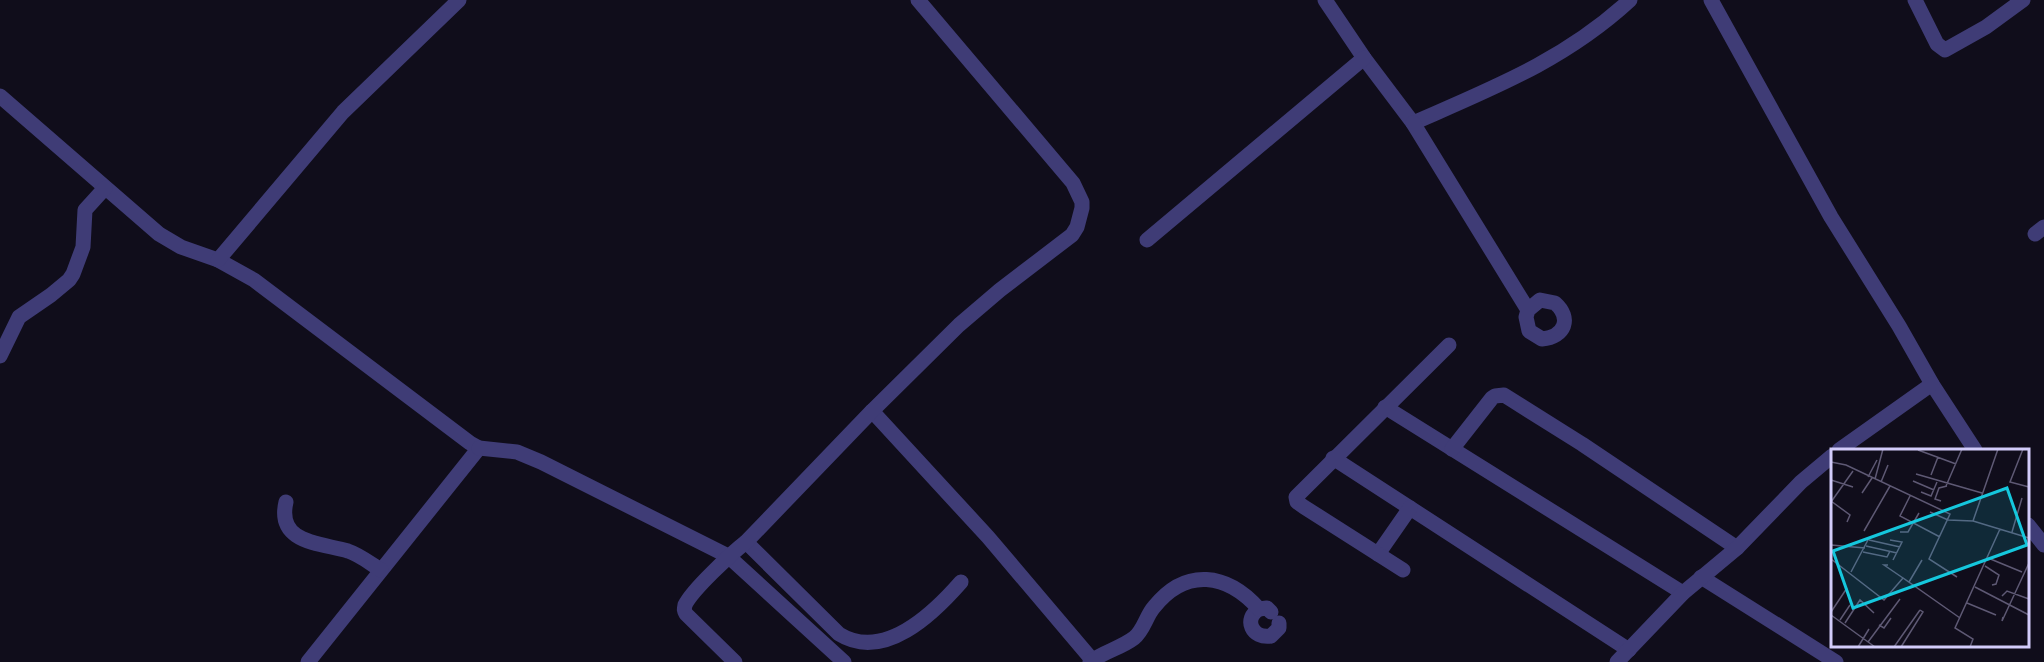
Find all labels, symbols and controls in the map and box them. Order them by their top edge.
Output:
inset map [1831,449,2029,647]

